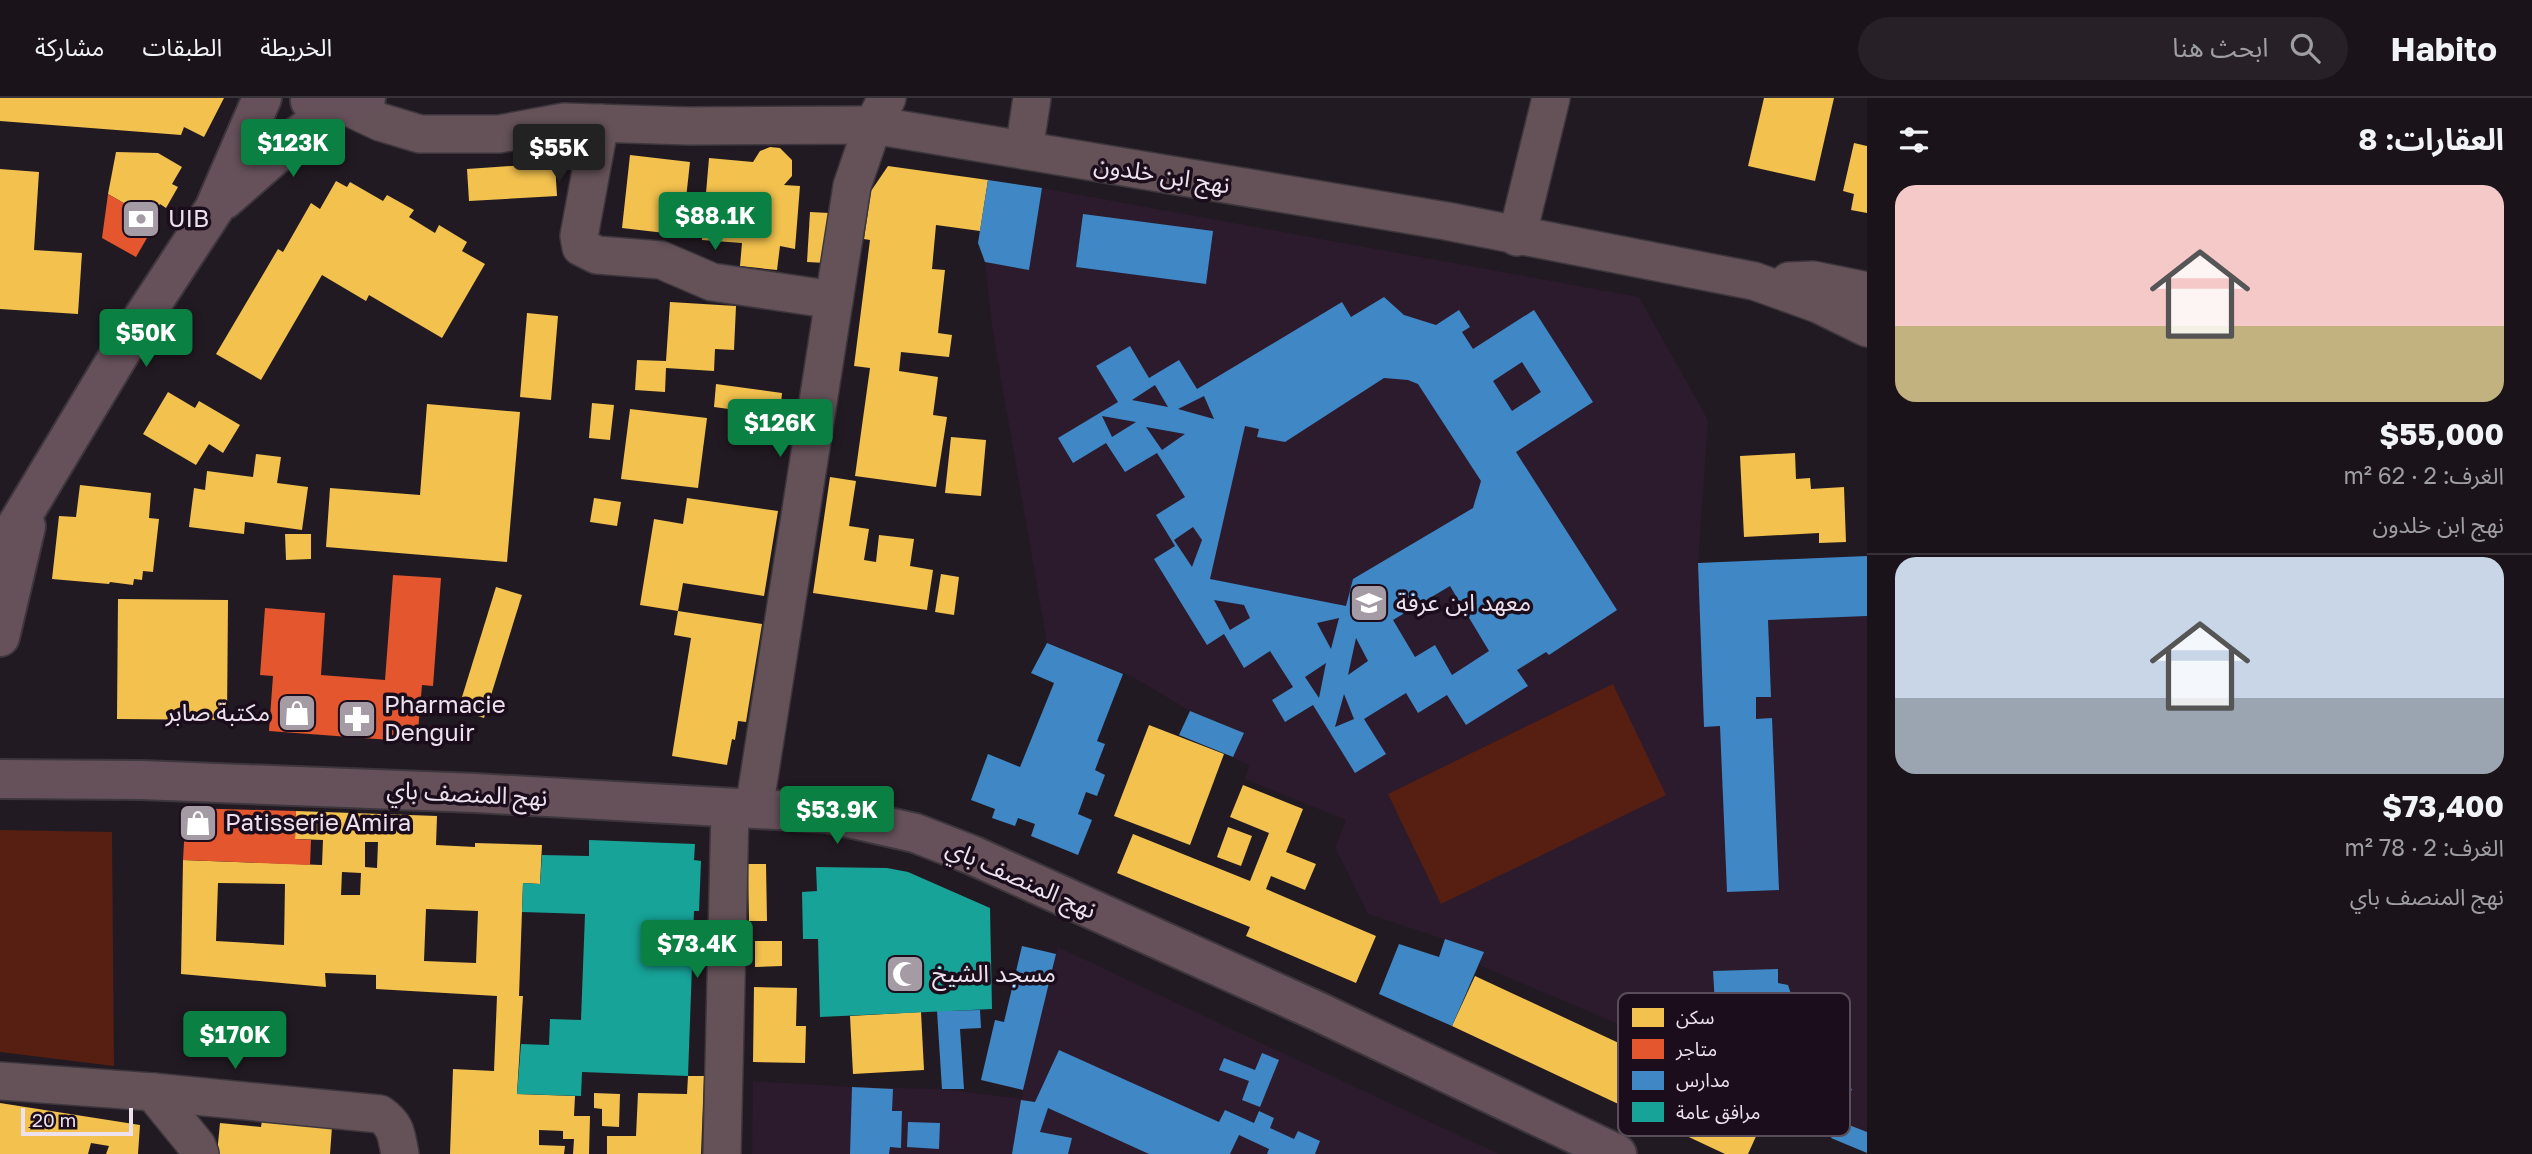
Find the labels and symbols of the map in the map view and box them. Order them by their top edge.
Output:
pin: $123K [244,120,342,179]
pin: $55K [518,125,600,184]
street label: نهج ابن خلدون [1092,148,1232,203]
pin: $88.1K [658,192,772,252]
bank icon: UIB [120,198,162,240]
place label: UIB [168,203,209,232]
pin: $50K [105,310,187,369]
pin: $126K [731,400,829,459]
school or university icon: معهد ابن عرفة [1348,582,1390,624]
place label: معهد ابن عرفة [1396,587,1531,617]
place label: Pharmacie Denguir [384,689,506,746]
shop icon: مكتبة صابر [276,692,318,734]
place label: مكتبة صابر [165,697,270,727]
pharmacy icon: Pharmacie Denguir [336,698,378,740]
street label: نهج المنصف باي [386,774,548,817]
pin: $53.9K [780,786,894,846]
shop icon: Patisserie Amira [177,802,219,844]
place label: Patisserie Amira [225,807,411,836]
street label: نهج المنصف باي [940,832,1101,929]
pin: $73.4K [640,920,754,980]
mosque icon: مسجد الشيخ [884,953,926,995]
place label: مسجد الشيخ [932,958,1056,991]
legend [1618,993,1850,1136]
text: سكن [1676,1005,1714,1029]
pin: $170K [186,1012,284,1071]
text: متاجر [1675,1037,1717,1061]
text: مدارس [1676,1068,1730,1092]
text: مرافق عامة [1676,1100,1760,1124]
scale bar [21,1105,133,1137]

